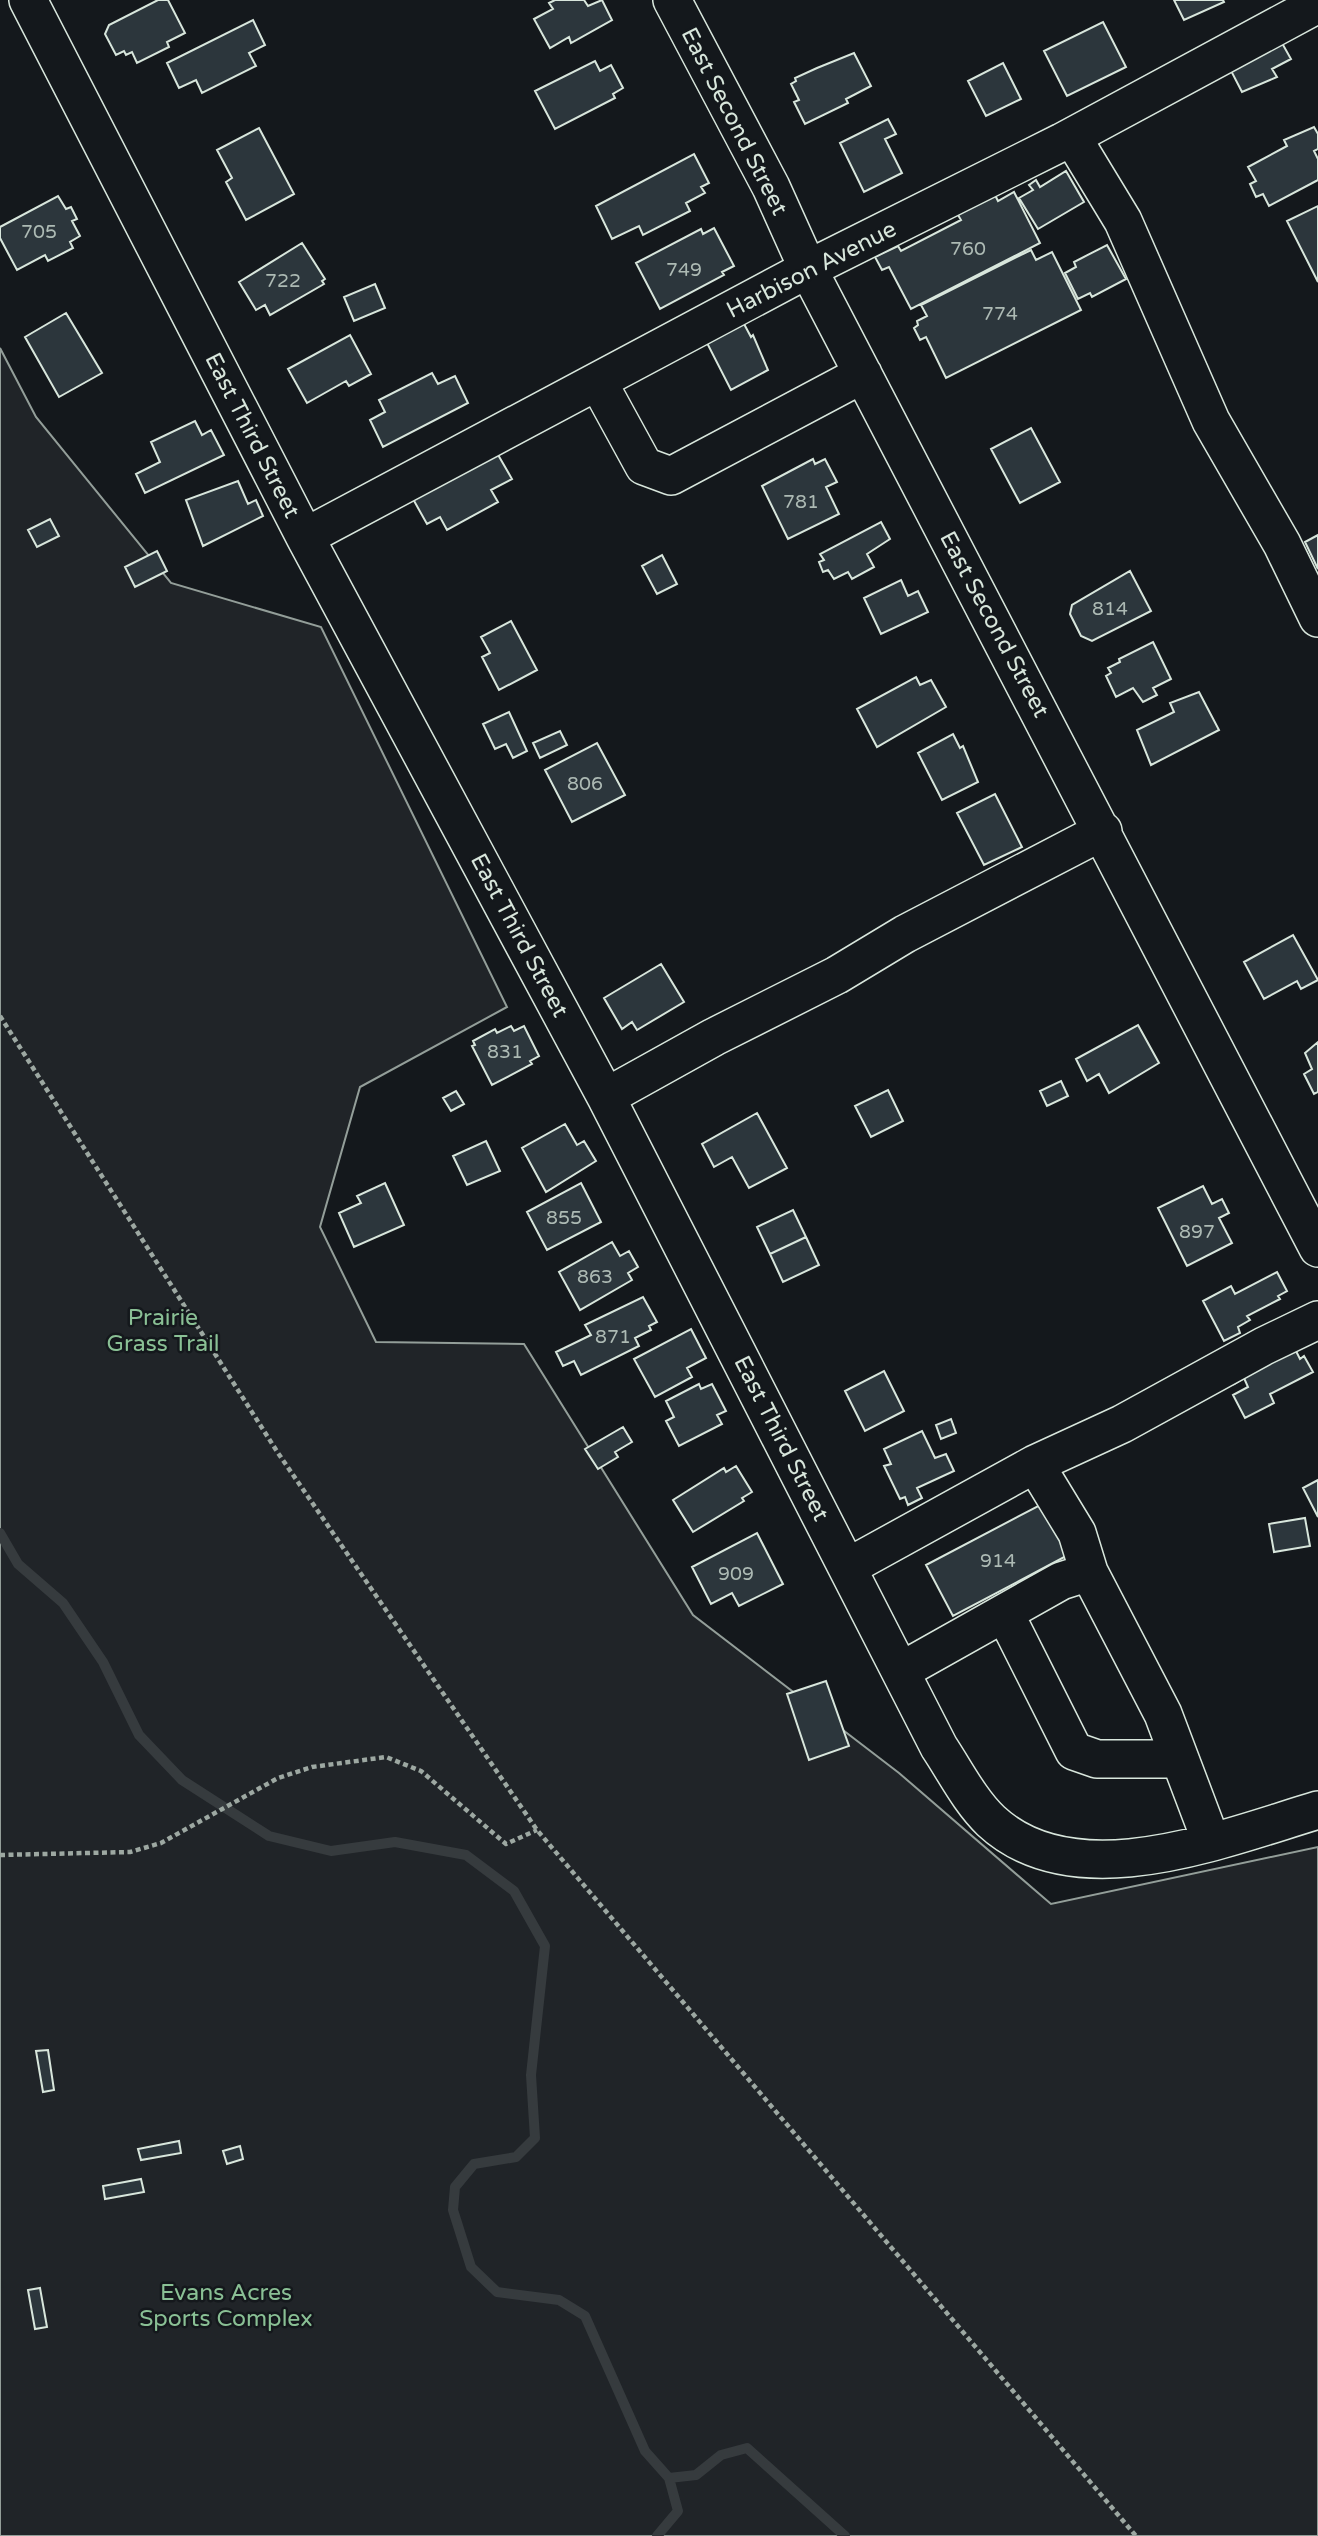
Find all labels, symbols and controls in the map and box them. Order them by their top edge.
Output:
street label: East Second Street [675,23,794,220]
street label: Harbison Avenue [722,215,901,325]
house number: 705 [21,221,57,243]
house number: 760 [950,238,986,260]
house number: 749 [666,259,702,281]
house number: 722 [265,270,301,292]
house number: 774 [982,303,1018,325]
street label: East Third Street [198,348,306,523]
house number: 781 [783,491,819,513]
street label: East Second Street [933,527,1055,722]
house number: 814 [1092,598,1128,620]
house number: 806 [567,773,603,795]
street label: East Third Street [464,849,574,1022]
house number: 831 [487,1041,523,1063]
house number: 855 [546,1207,582,1229]
house number: 897 [1179,1221,1215,1243]
house number: 863 [577,1266,613,1288]
park label: Prairie Grass Trail [106,1304,220,1358]
house number: 871 [595,1326,631,1348]
street label: East Third Street [727,1351,835,1526]
house number: 914 [980,1550,1016,1572]
house number: 909 [718,1563,754,1585]
park label: Evans Acres Sports Complex [139,2279,313,2333]

